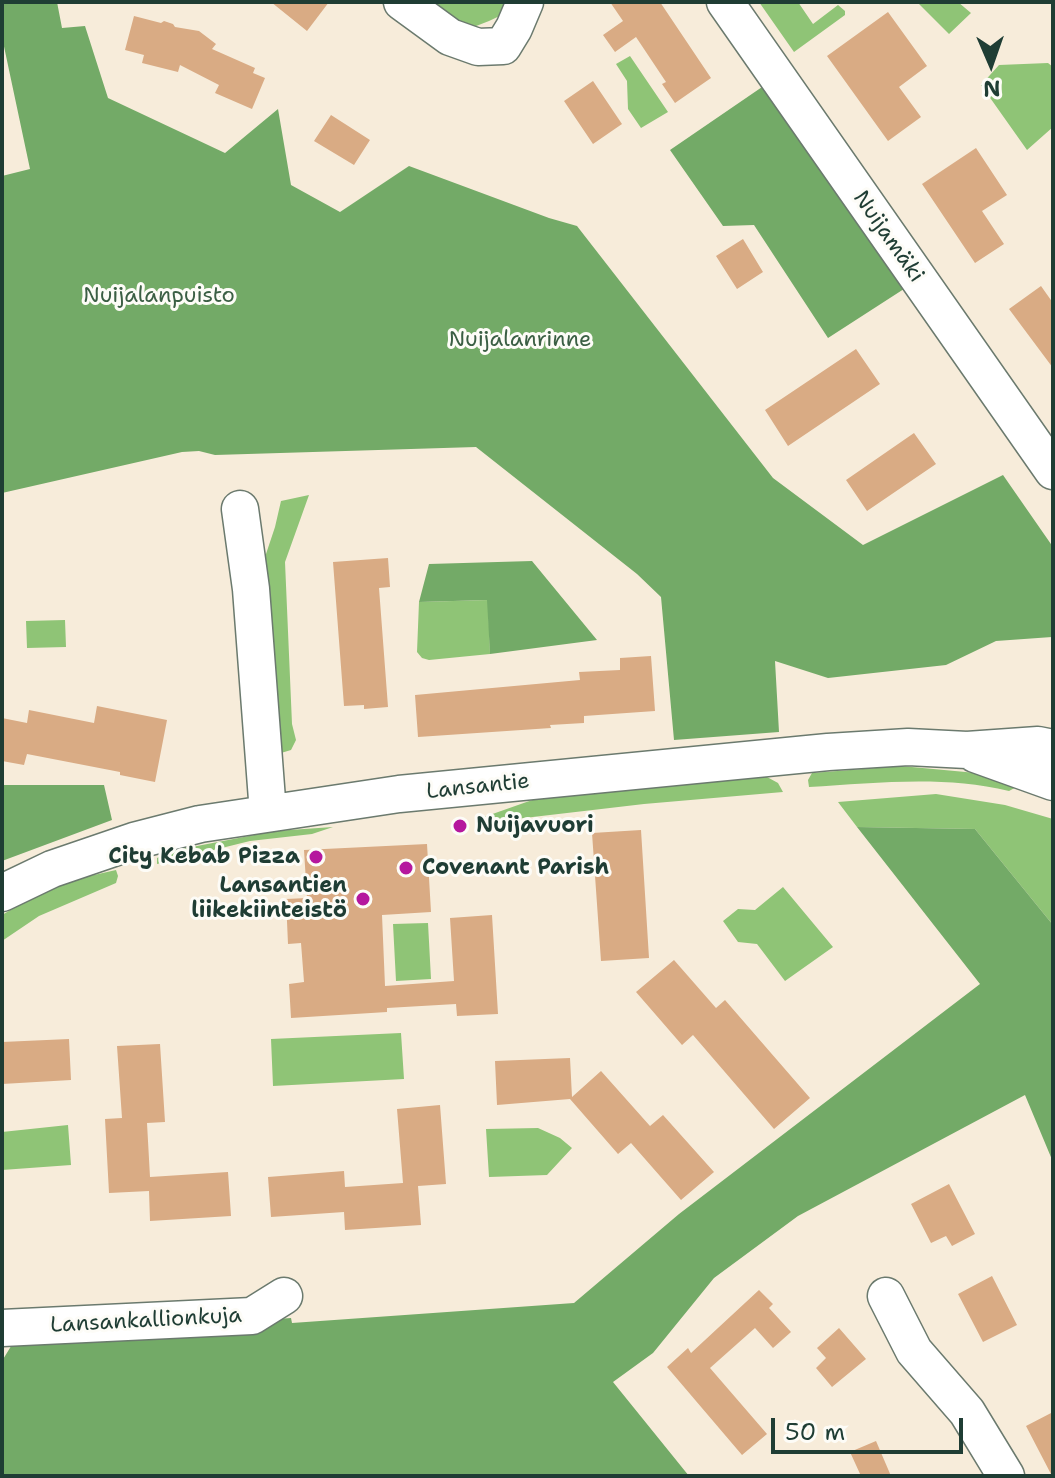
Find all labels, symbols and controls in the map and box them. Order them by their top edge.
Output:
north arrow [951,24,1031,104]
text: N [983,74,1001,103]
street label: Nuijamäki [847,186,929,288]
park label: Nuijalanpuisto [83,283,235,309]
park label: Nuijalanrinne [449,327,591,353]
street label: Lansantie [425,768,531,806]
place label: Nuijavuori [476,813,594,839]
marker: Nuijavuori [451,817,469,835]
place label: City Kebab Pizza [108,844,300,870]
marker: City Kebab Pizza [307,848,325,866]
place label: Covenant Parish [422,855,609,881]
marker: Covenant Parish [397,859,415,877]
place label: Lansantien liikekiinteistö [191,873,347,924]
marker: Lansantien liikekiinteistö [354,890,372,908]
street label: Lansankallionkuja [49,1303,243,1339]
scale bar [775,1402,967,1452]
text: 50 m [785,1416,845,1448]

